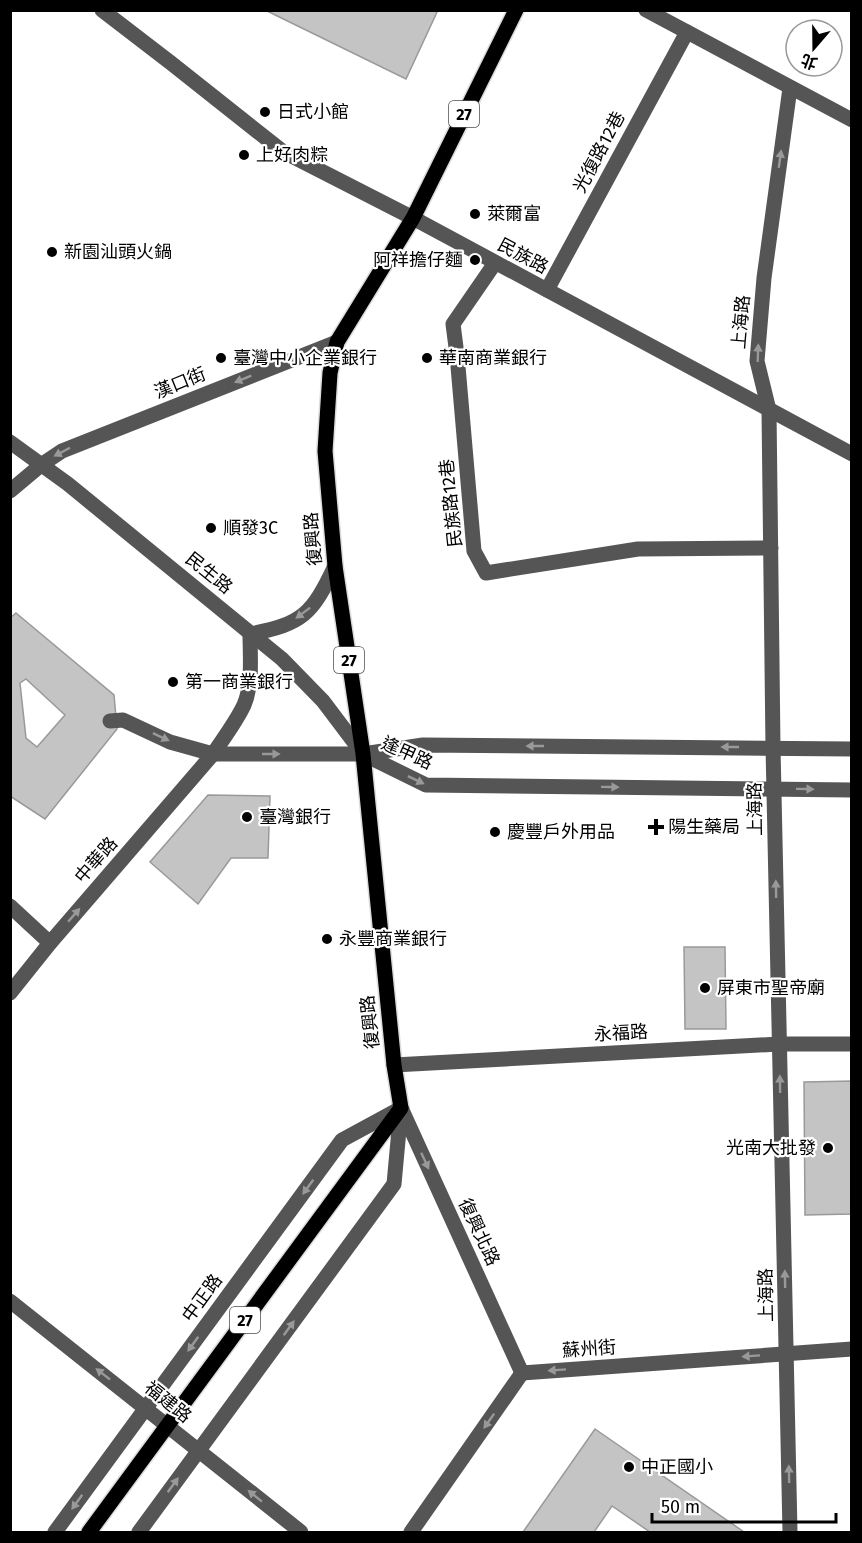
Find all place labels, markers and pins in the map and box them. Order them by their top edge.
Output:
place label: 日式小館 [277,101,349,123]
marker: 日式小館 [258,105,272,119]
place label: 上好肉粽 [256,144,328,166]
marker: 上好肉粽 [237,148,251,162]
place label: 萊爾富 [487,203,541,225]
marker: 萊爾富 [468,207,482,221]
place label: 新園汕頭火鍋 [64,241,172,263]
marker: 新園汕頭火鍋 [45,245,59,259]
place label: 阿祥擔仔麵 [373,249,463,271]
marker: 阿祥擔仔麵 [468,253,482,267]
place label: 臺灣中小企業銀行 [233,347,377,369]
place label: 華南商業銀行 [439,347,547,369]
marker: 臺灣中小企業銀行 [214,351,228,365]
marker: 華南商業銀行 [420,351,434,365]
place label: 順發3C [223,517,278,539]
marker: 順發3C [204,521,218,535]
place label: 第一商業銀行 [185,671,293,693]
marker: 第一商業銀行 [166,675,180,689]
place label: 臺灣銀行 [259,806,331,828]
marker: 臺灣銀行 [240,810,254,824]
place label: 陽生藥局 [668,816,740,838]
marker: 陽生藥局 [649,820,663,834]
place label: 慶豐戶外用品 [507,821,615,843]
marker: 慶豐戶外用品 [488,825,502,839]
place label: 永豐商業銀行 [339,928,447,950]
marker: 永豐商業銀行 [320,932,334,946]
place label: 屏東市聖帝廟 [717,977,825,999]
marker: 屏東市聖帝廟 [698,981,712,995]
place label: 光南大批發 [726,1137,816,1159]
marker: 光南大批發 [821,1141,835,1155]
place label: 中正國小 [641,1456,713,1478]
marker: 中正國小 [622,1460,636,1474]

